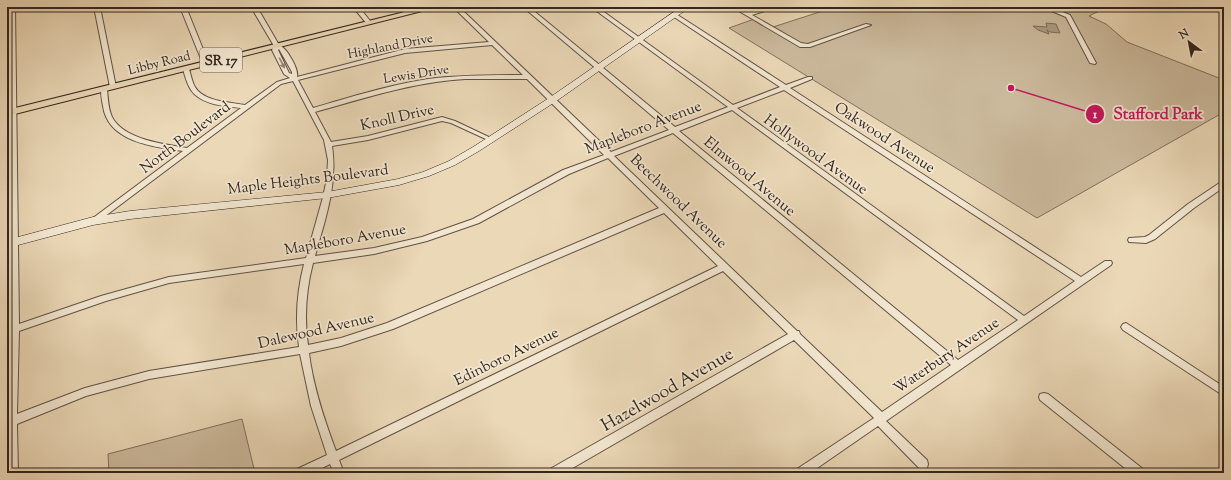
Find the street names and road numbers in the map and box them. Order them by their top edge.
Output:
street label: Highland Drive [346,30,435,64]
street label: Libby Road [126,47,193,80]
road number: SR 17 [200,48,242,72]
street label: Lewis Drive [382,61,450,89]
street label: North Boulevard [136,97,236,179]
street label: Mapleboro Avenue [582,97,705,160]
street label: Oakwood Avenue [830,98,939,179]
street label: Knoll Drive [358,100,436,137]
street label: Hollywood Avenue [759,110,872,200]
street label: Elmwood Avenue [699,132,800,222]
street label: Beechwood Avenue [625,150,731,254]
street label: Maple Heights Boulevard [226,160,390,201]
street label: Mapleboro Avenue [283,219,408,262]
street label: Dalewood Avenue [256,308,376,355]
street label: Waterbury Avenue [890,313,1004,399]
street label: Edinboro Avenue [451,323,563,392]
street label: Hazelwood Avenue [597,342,739,439]

